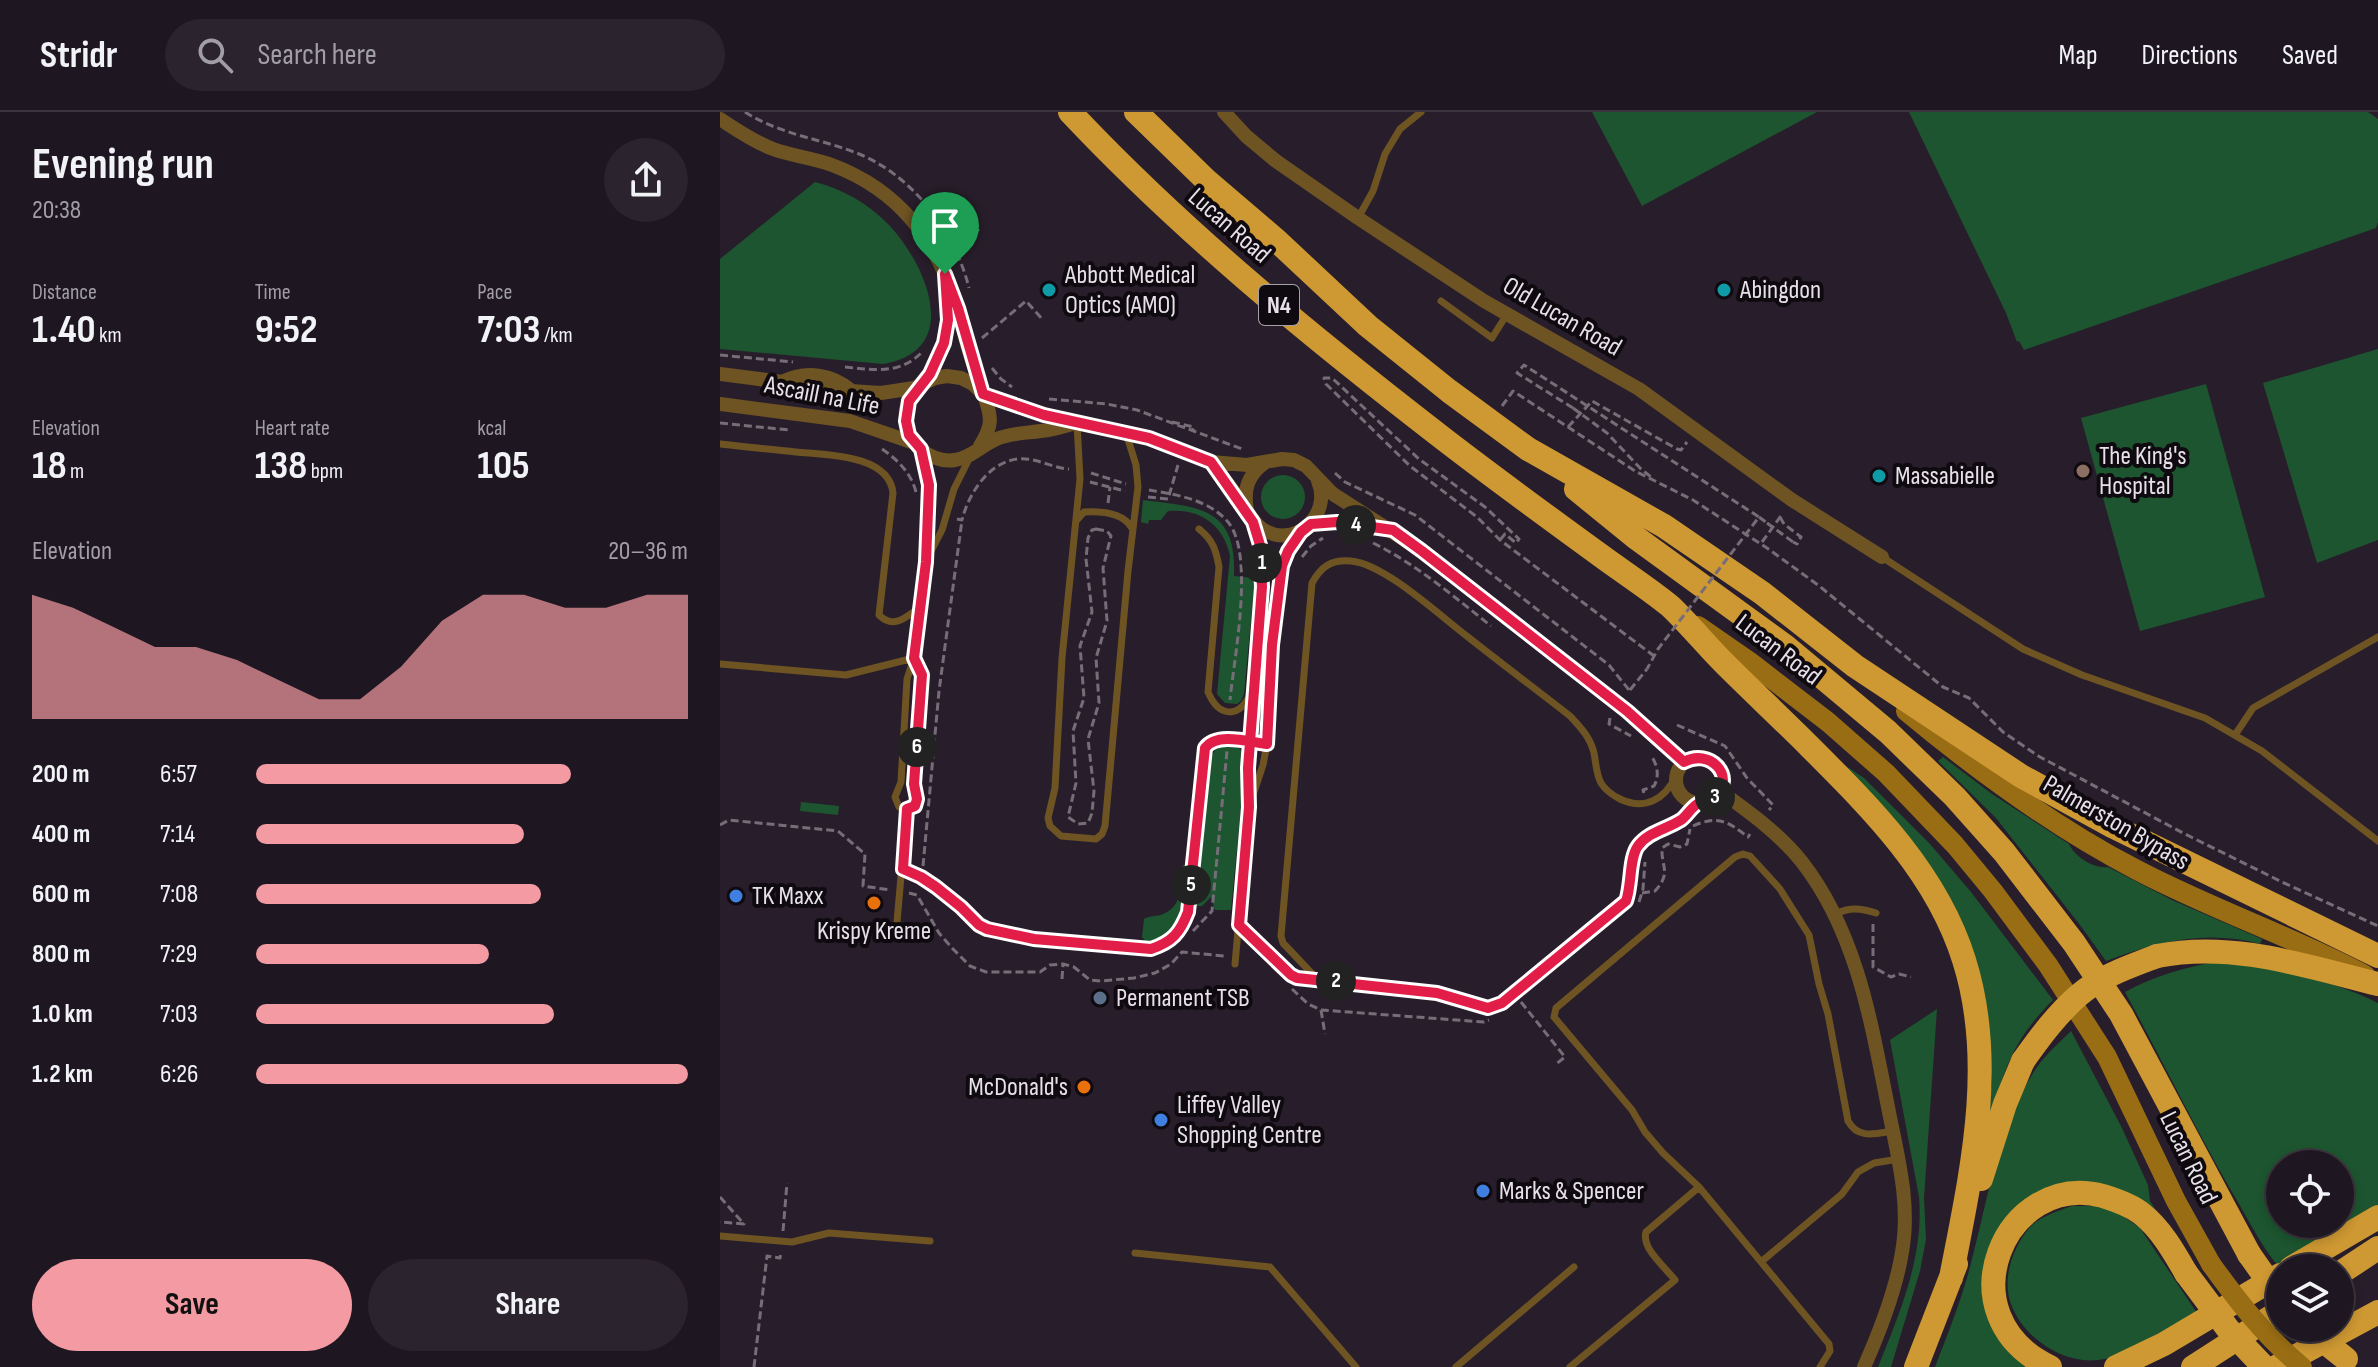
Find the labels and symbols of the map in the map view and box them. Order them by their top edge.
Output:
street label: Lucan Road [1181,182,1277,270]
pin [911,192,979,274]
place label: Abbott Medical Optics (AMO) [1064,260,1195,321]
street label: Old Lucan Road [1497,271,1627,363]
place label: Abingdon [1739,275,1821,306]
marker: Abbott Medical Optics (AMO) [1040,281,1058,299]
marker: Abingdon [1715,281,1733,299]
road number: N4 [1259,285,1299,325]
street label: Ascaill na Life [761,369,882,422]
place label: The King's Hospital [2099,441,2187,502]
place label: Massabielle [1895,461,1995,492]
marker: The King's Hospital [2074,462,2092,480]
marker: Massabielle [1870,467,1888,485]
pin: 4 [1336,505,1376,545]
pin: 1 [1242,543,1282,583]
street label: Lucan Road [1729,608,1827,692]
pin: 6 [897,727,937,767]
street label: Palmerston Bypass [2038,769,2194,877]
pin: 3 [1695,777,1735,817]
pin: 5 [1171,865,1211,905]
place label: TK Maxx [752,881,824,912]
marker: TK Maxx [727,887,745,905]
marker: Krispy Kreme [865,894,883,912]
place label: Krispy Kreme [817,916,931,947]
pin: 2 [1316,961,1356,1001]
place label: Permanent TSB [1116,983,1250,1014]
marker: Permanent TSB [1091,989,1109,1007]
place label: McDonald's [968,1072,1068,1103]
marker: McDonald's [1075,1078,1093,1096]
place label: Liffey Valley Shopping Centre [1177,1090,1322,1151]
street label: Lucan Road [2152,1107,2224,1209]
marker: Liffey Valley Shopping Centre [1152,1111,1170,1129]
place label: Marks & Spencer [1499,1176,1644,1207]
marker: Marks & Spencer [1474,1182,1492,1200]

